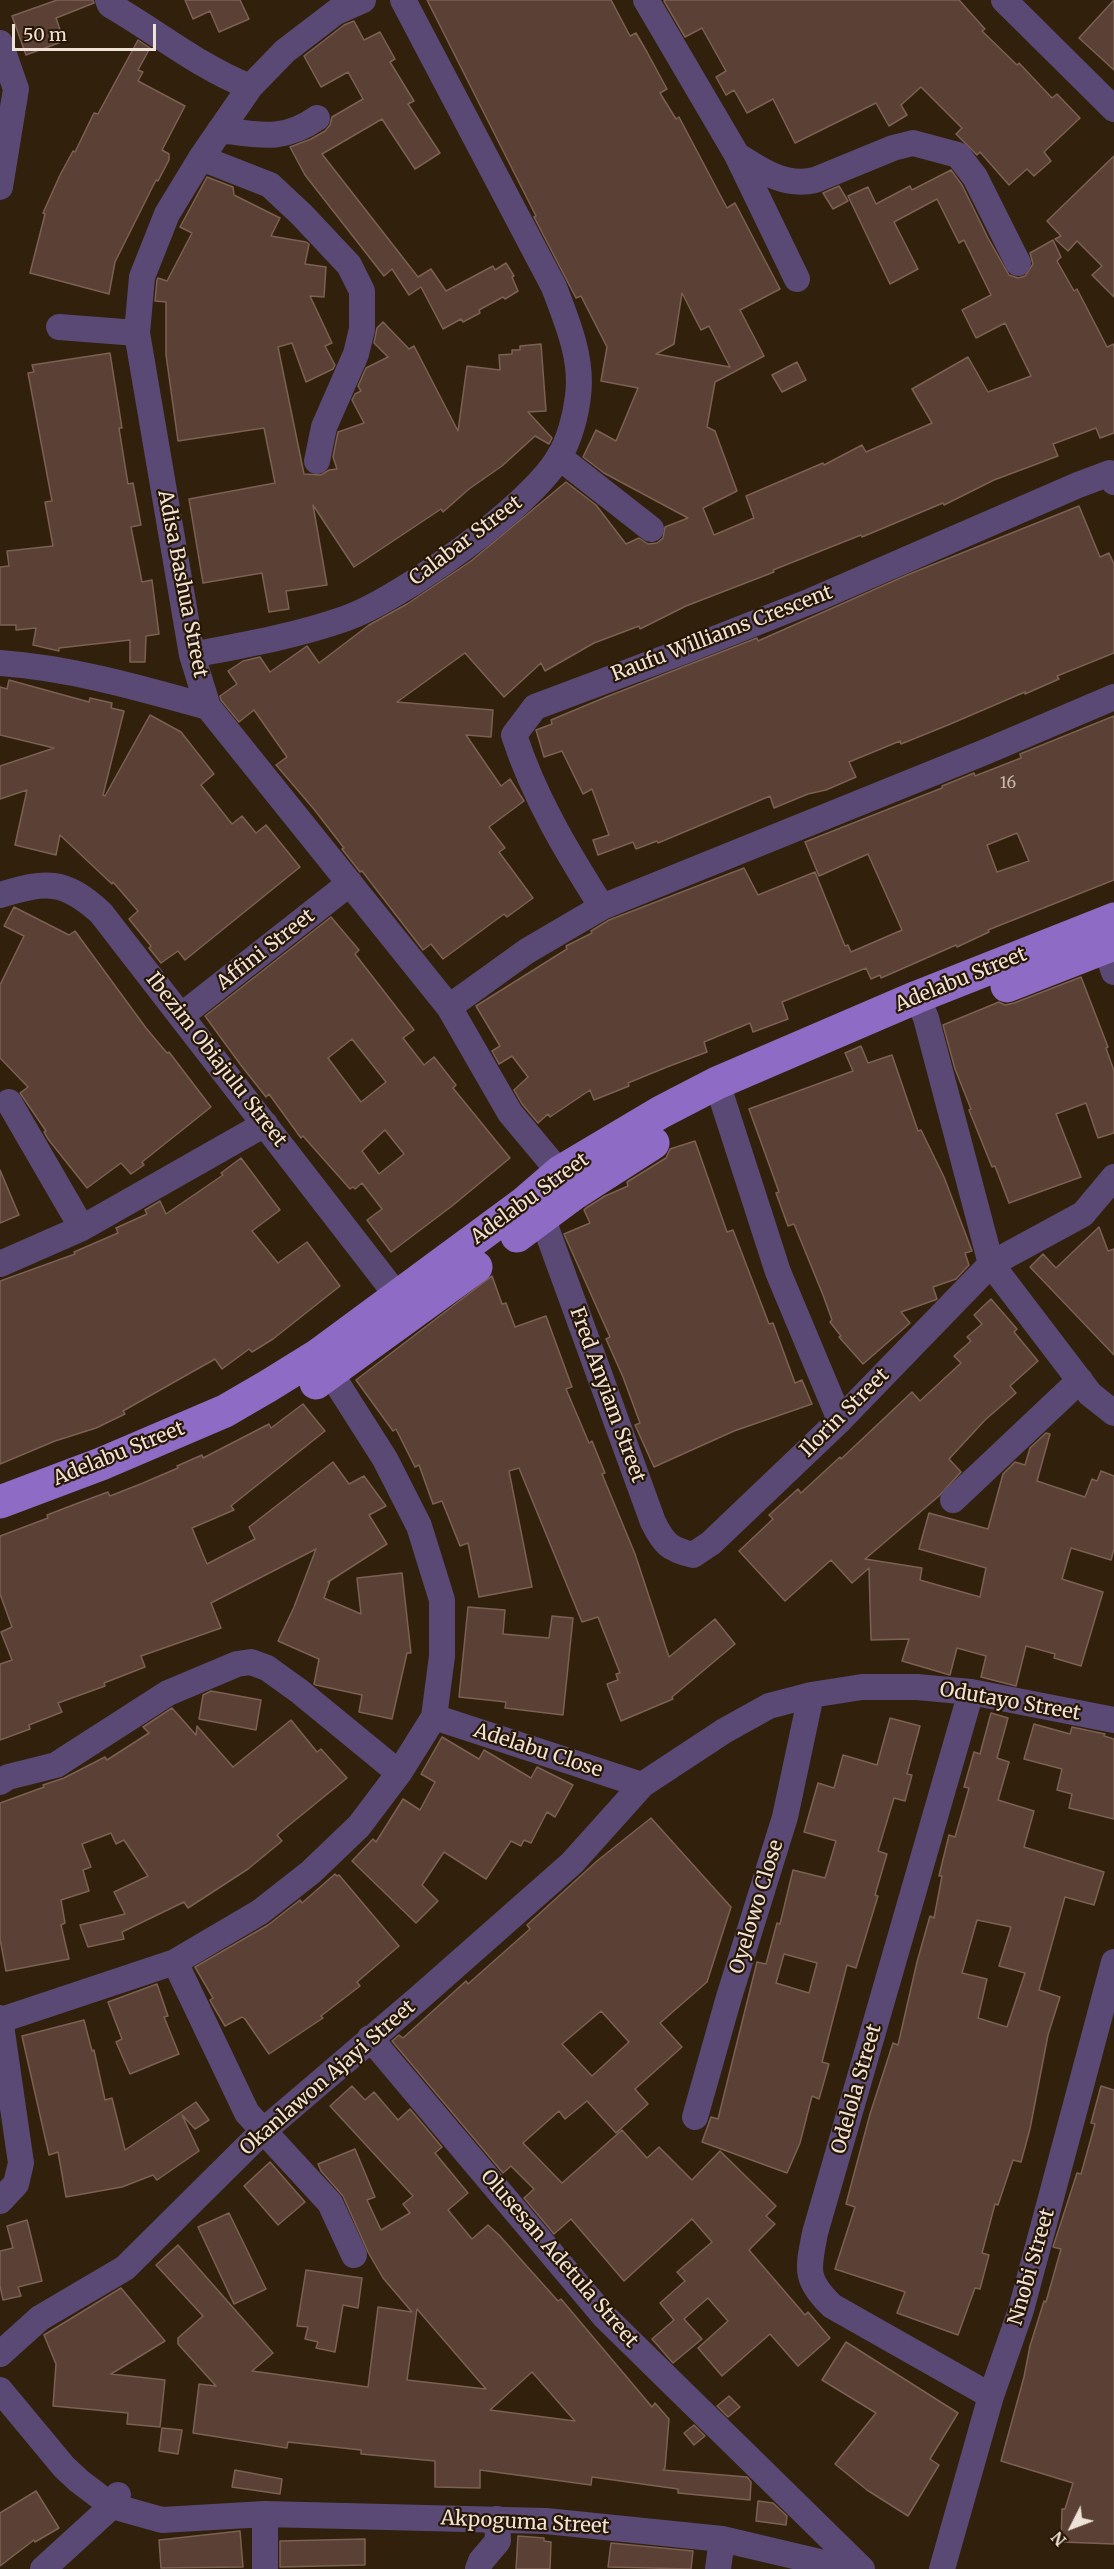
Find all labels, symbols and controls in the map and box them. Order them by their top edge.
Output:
scale bar [15,12,159,50]
text: 50 m [23,23,67,46]
street label: Adisa Bashua Street [152,488,212,680]
street label: Calabar Street [405,491,527,591]
street label: Raufu Williams Crescent [608,581,836,687]
house number: 16 [1000,773,1016,793]
street label: Affini Street [212,904,320,996]
street label: Adelabu Street [892,943,1030,1017]
street label: Ibezim Obiajulu Street [140,968,292,1152]
street label: Adelabu Street [466,1148,594,1250]
street label: Fred Anyiam Street [564,1304,650,1486]
street label: Ilorin Street [796,1364,894,1462]
street label: Adelabu Street [50,1417,188,1491]
street label: Odutayo Street [938,1678,1082,1726]
street label: Adelabu Close [471,1719,605,1783]
street label: Oyelowo Close [725,1837,789,1977]
street label: Okanlawon Ajayi Street [235,1995,421,2161]
street label: Odelola Street [827,2021,887,2157]
street label: Olusesan Adetula Street [475,2165,643,2353]
street label: Nnobi Street [1004,2206,1060,2328]
north arrow [1042,2497,1102,2557]
street label: Akpoguma Street [440,2507,610,2539]
text: N [1047,2528,1070,2550]

